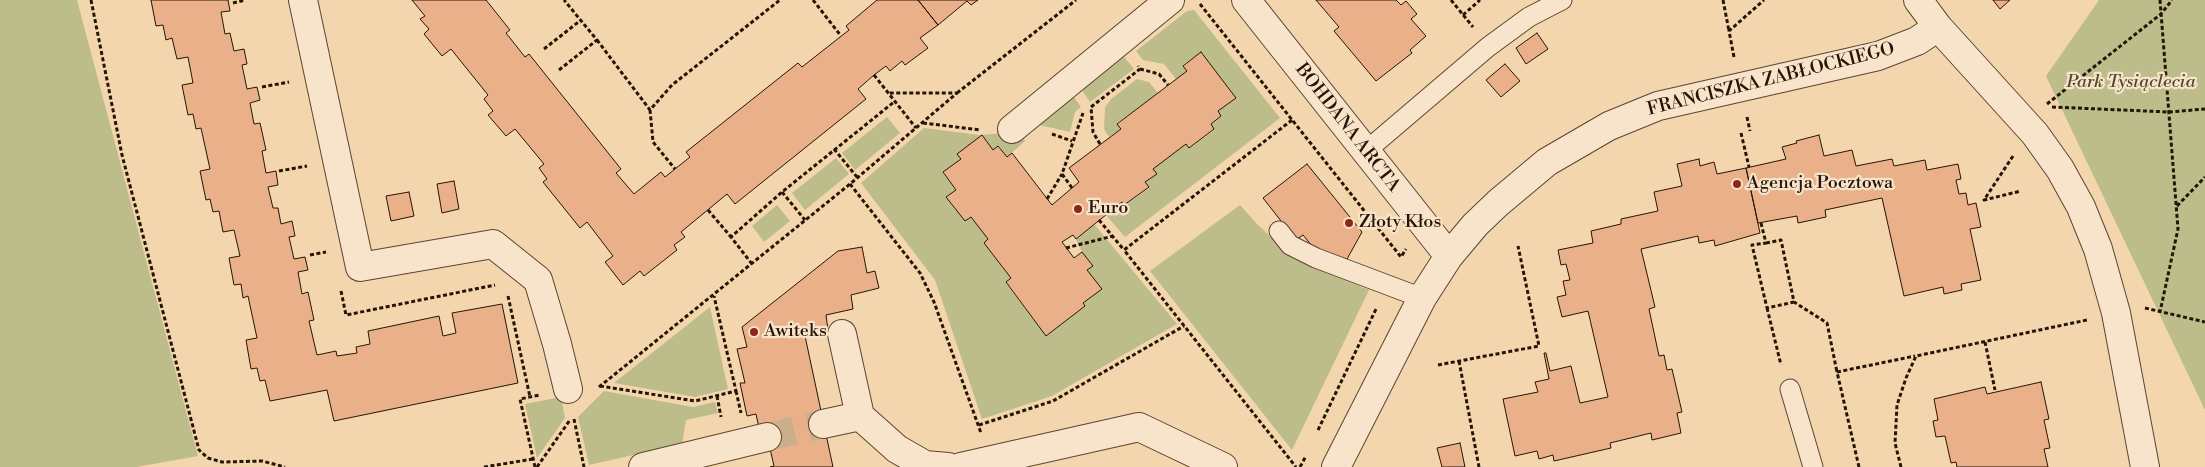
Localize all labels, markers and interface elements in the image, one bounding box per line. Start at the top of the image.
street label: FRANCISZKA ZABŁOCKIEGO [1645,39,1897,121]
street label: BOHDANA ARCTA [1290,59,1404,197]
park label: Park Tysiąclecia [2067,72,2195,94]
place label: Agencja Pocztowa [1747,173,1893,195]
marker: Agencja Pocztowa [1731,178,1743,190]
place label: Euro [1088,198,1128,220]
marker: Euro [1072,203,1084,215]
place label: Złoty Kłos [1359,212,1441,234]
marker: Złoty Kłos [1343,217,1355,229]
place label: Awiteks [764,321,827,343]
marker: Awiteks [748,326,760,338]

